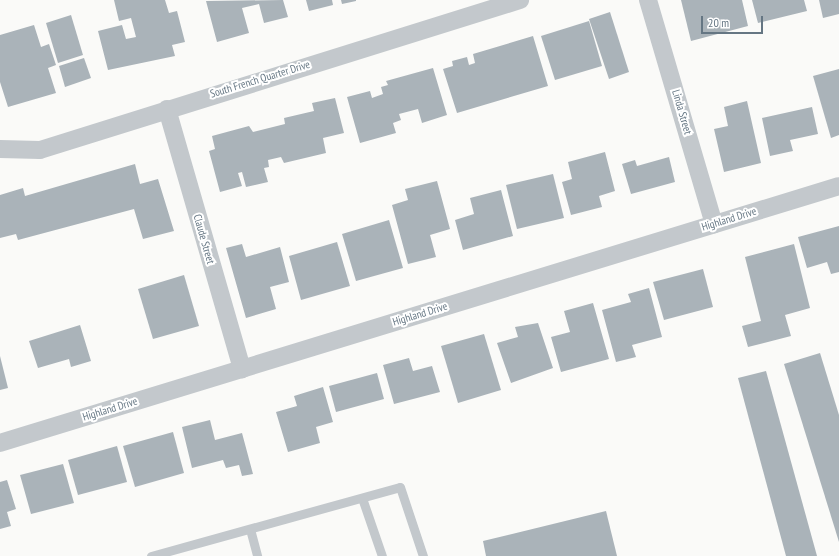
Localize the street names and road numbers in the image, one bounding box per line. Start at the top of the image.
street label: South French Quarter Drive [208,58,312,100]
street label: Linda Street [669,88,695,136]
street label: Highland Drive [700,204,758,234]
street label: Claude Street [191,213,217,265]
street label: Highland Drive [391,299,449,329]
street label: Highland Drive [81,394,139,424]

